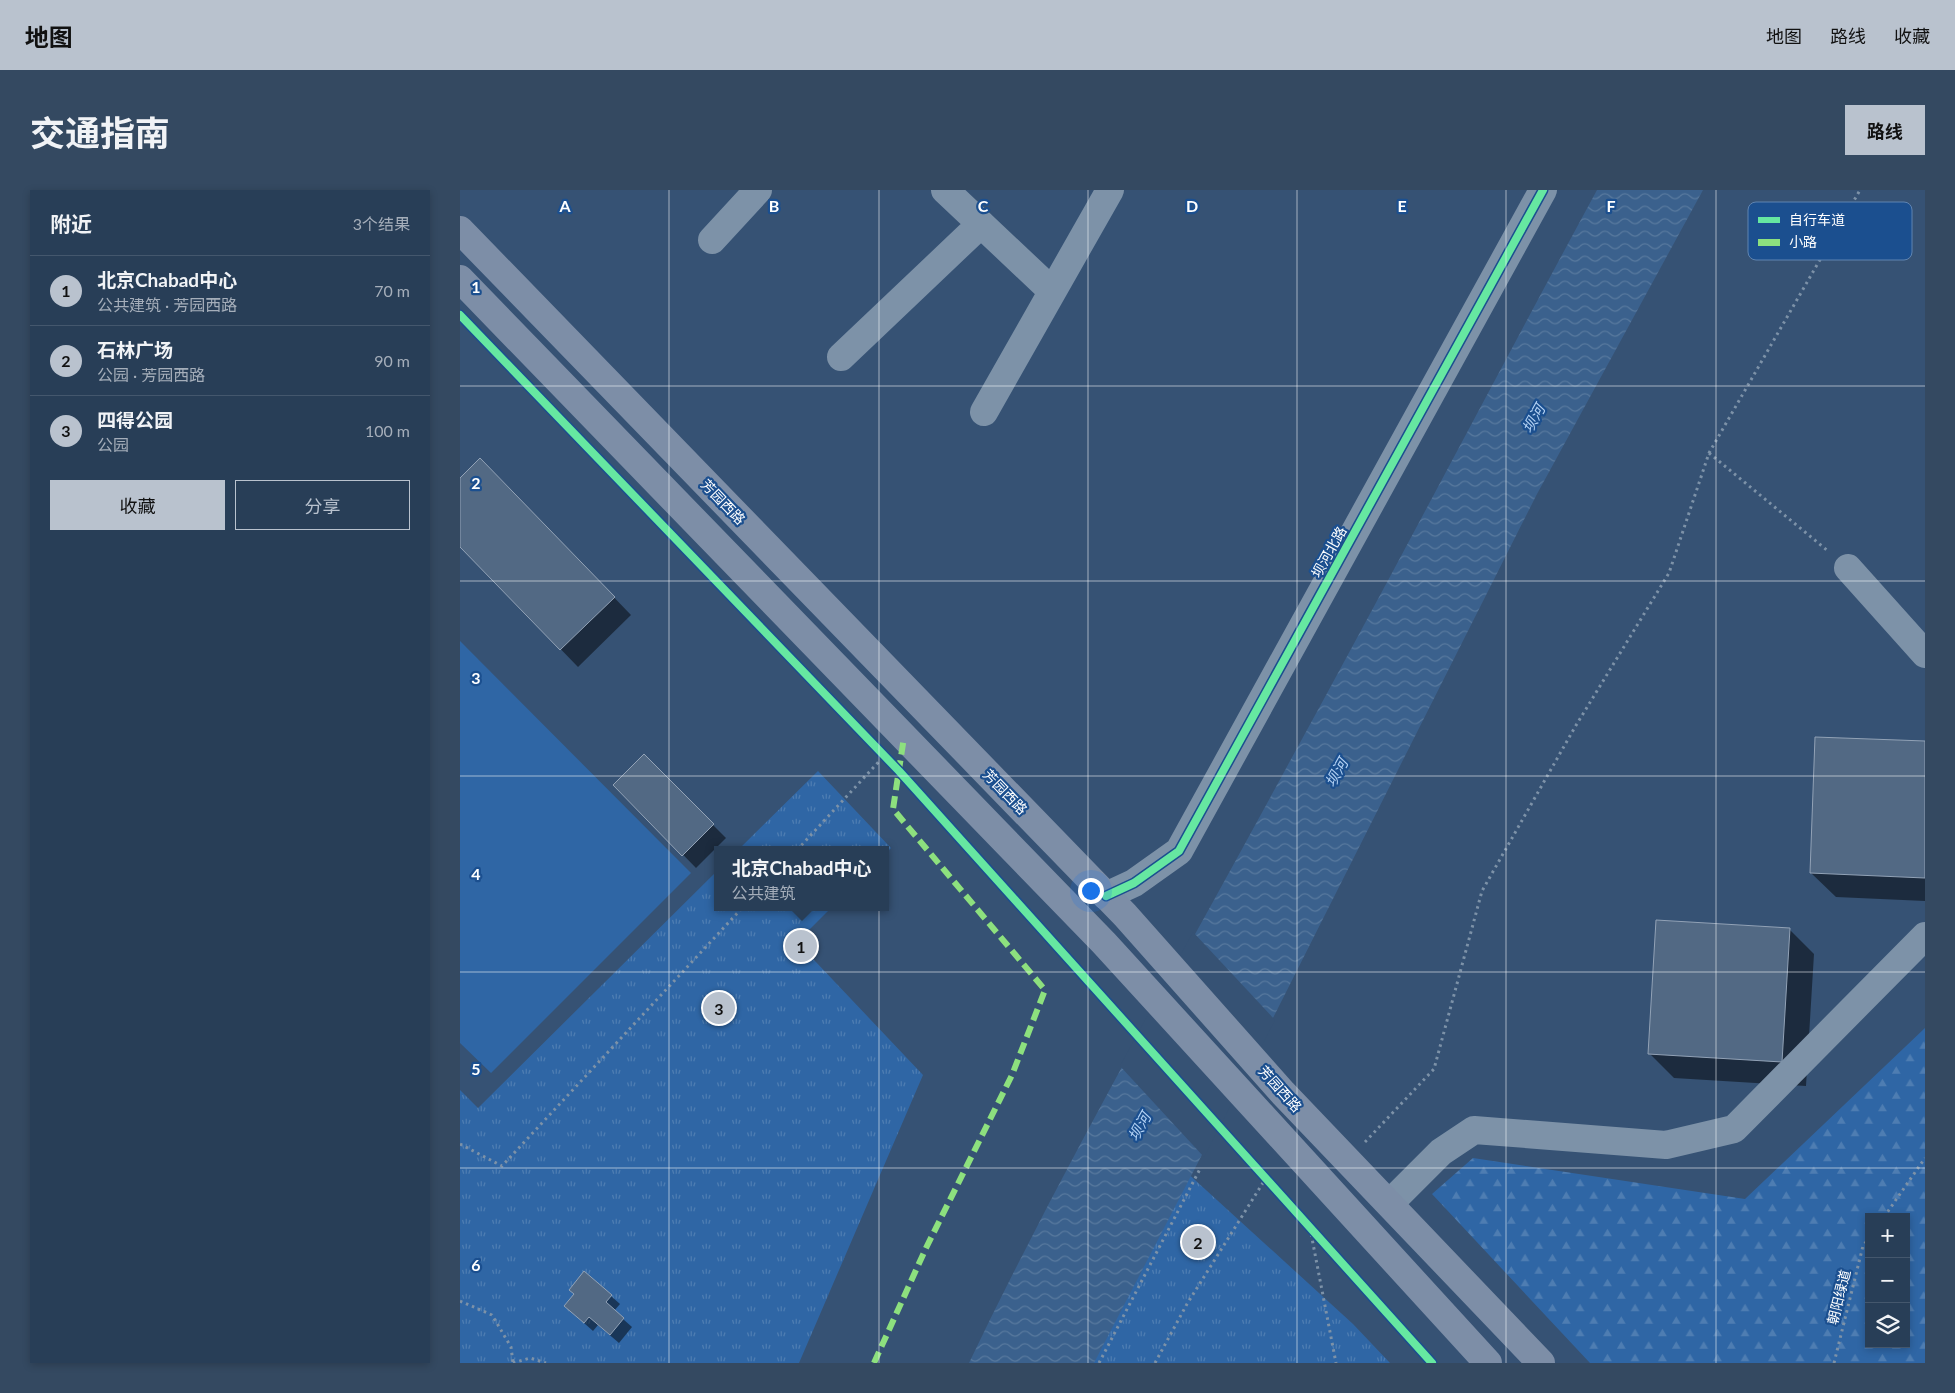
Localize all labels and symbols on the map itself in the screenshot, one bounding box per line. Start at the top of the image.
text: A [558,196,571,215]
text: B [769,196,779,215]
text: C [978,196,989,215]
text: D [1186,196,1198,215]
text: E [1397,196,1407,215]
text: F [1606,196,1616,215]
legend [1748,202,1912,260]
text: 自行车道 [1789,211,1845,228]
text: 小路 [1789,233,1817,250]
text: 1 [471,277,481,296]
water label: 坝河 [1518,398,1550,436]
text: 2 [471,473,481,492]
street label: 芳园西路 [698,476,749,528]
street label: 坝河北路 [1308,523,1350,580]
text: 3 [471,668,481,687]
water label: 坝河 [1321,752,1353,790]
street label: 芳园西路 [980,766,1031,818]
text: 4 [471,864,481,883]
your location [1078,878,1104,904]
pin: 1 [785,927,817,965]
pin: 3 [703,989,735,1027]
text: 5 [471,1059,481,1078]
street label: 芳园西路 [1255,1062,1305,1115]
water label: 坝河 [1124,1106,1156,1144]
pin: 2 [1182,1223,1214,1261]
text: 6 [471,1255,481,1274]
street label: 朝阳绿道 [1823,1268,1854,1326]

